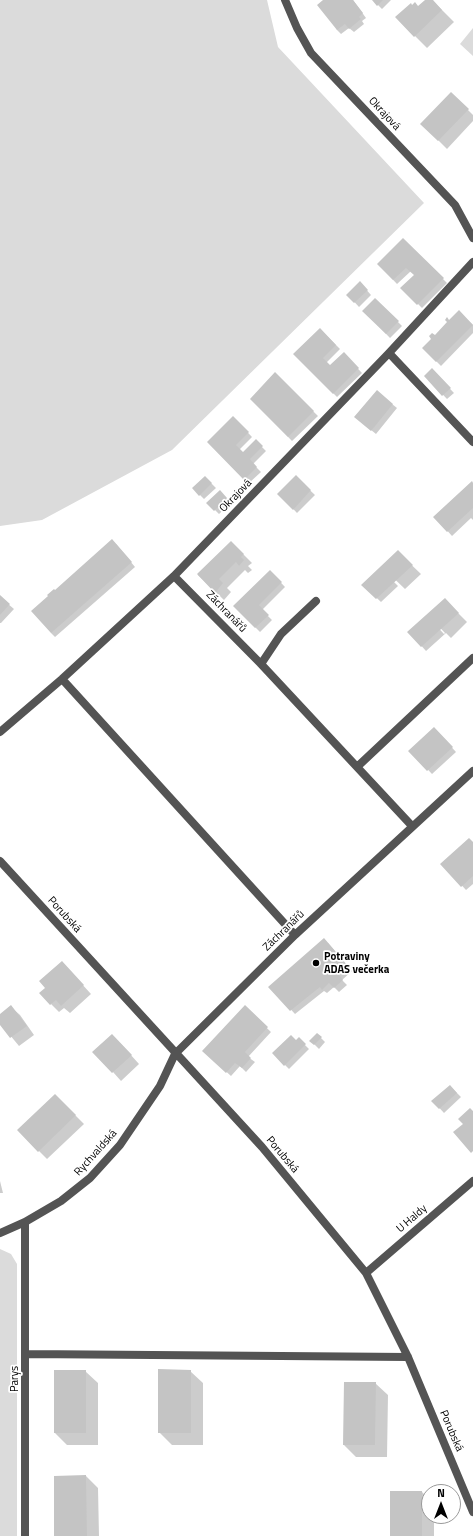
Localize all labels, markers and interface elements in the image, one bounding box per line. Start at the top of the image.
street label: Okrajová [365,95,403,133]
street label: Okrajová [217,477,255,515]
street label: Záchranářů [203,589,249,635]
street label: Porubská [45,894,83,936]
street label: Záchranářů [261,908,307,954]
place label: Potraviny ADAS večerka [324,950,389,976]
marker: Potraviny ADAS večerka [311,958,321,968]
street label: Rychvaldská [72,1127,120,1179]
street label: Porubská [263,1134,301,1176]
street label: U Haldy [394,1202,430,1236]
street label: Parys [8,1366,22,1392]
street label: Porubská [436,1408,466,1454]
north arrow [421,1484,461,1524]
text: N [437,1485,445,1501]

